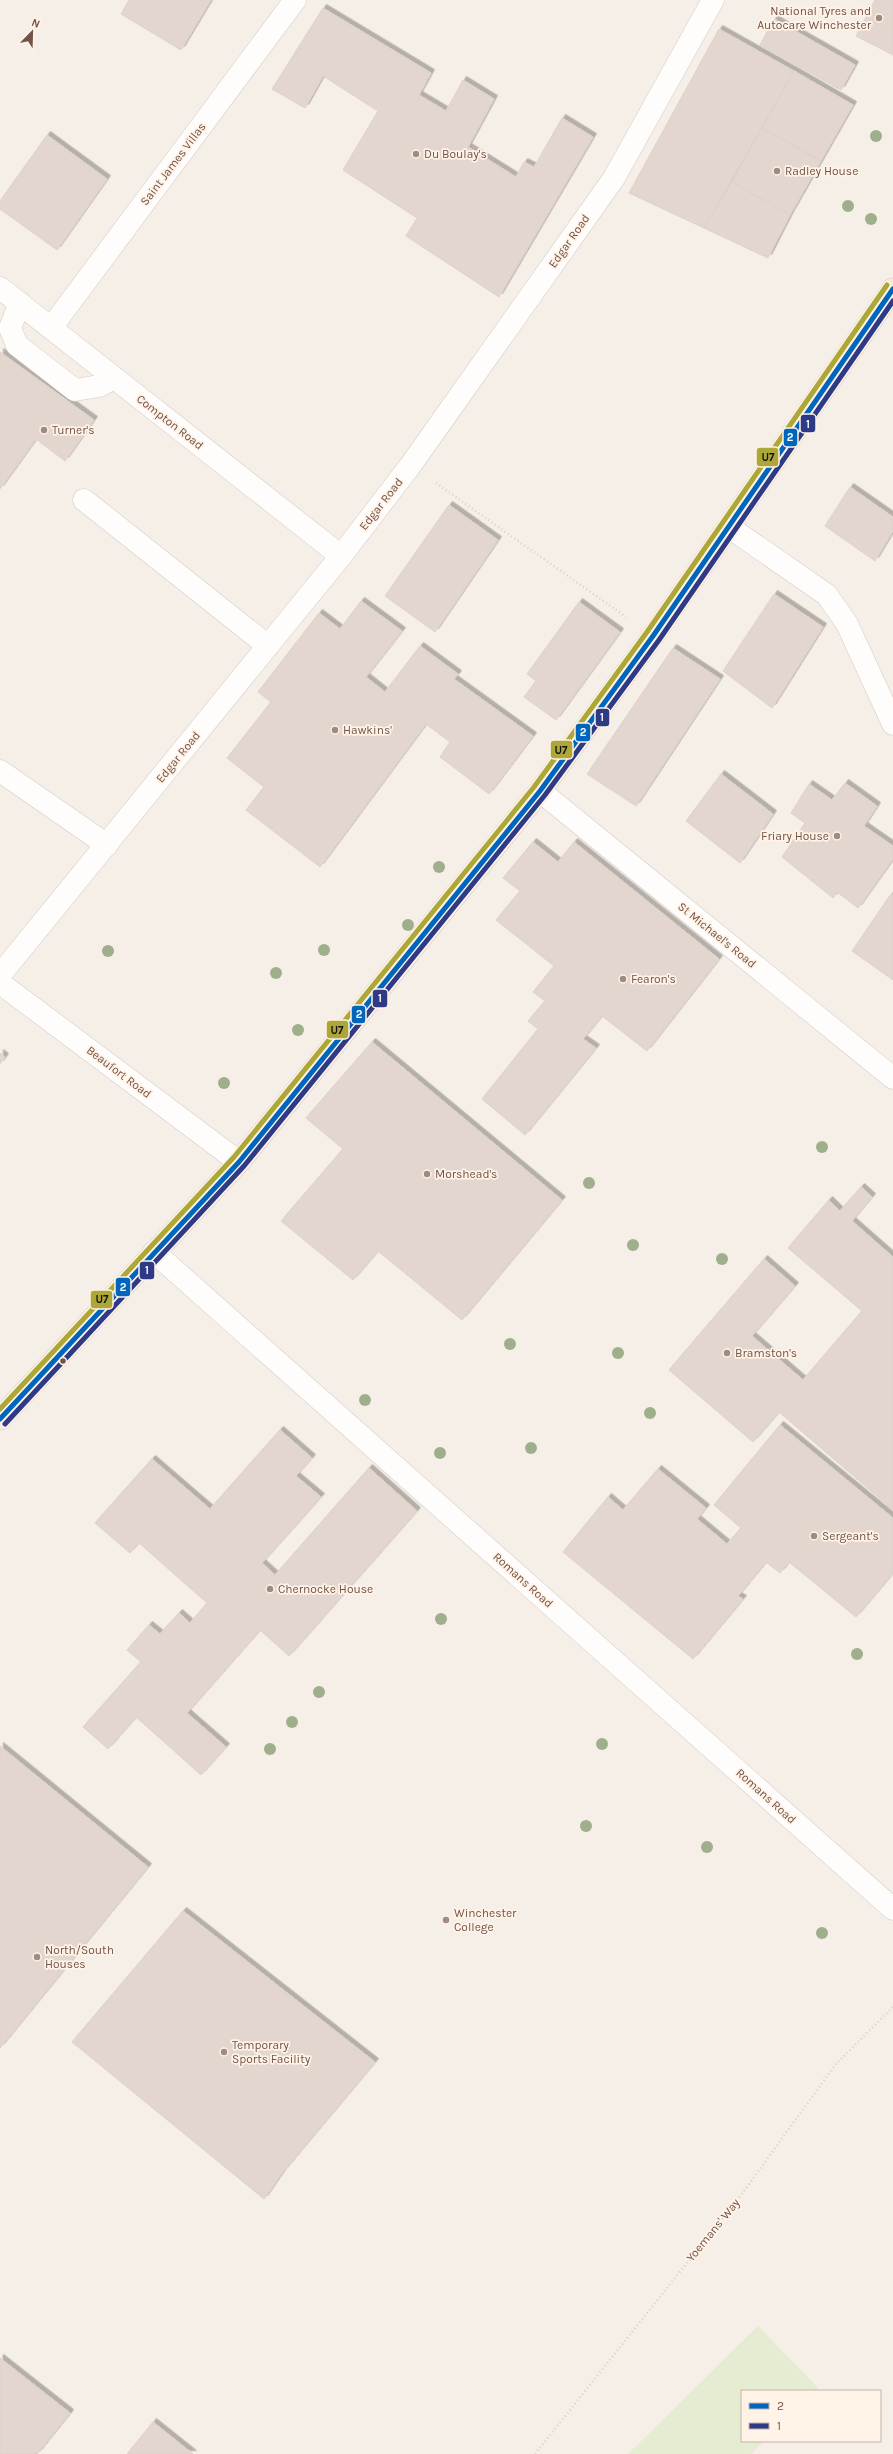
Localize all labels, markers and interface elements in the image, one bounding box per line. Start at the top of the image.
place label: National Tyres and Autocare Winchester [757,4,872,32]
north arrow [12,12,52,52]
marker: National Tyres and Autocare Winchester [874,13,884,23]
text: N [30,16,42,31]
street label: Saint James Villas [137,120,209,208]
place label: Du Boulay's [424,147,487,161]
marker: Du Boulay's [411,149,421,159]
place label: Radley House [785,164,858,178]
marker: Radley House [772,166,782,176]
street label: Edgar Road [545,212,593,270]
street label: Compton Road [134,392,206,452]
line badge: 1 [800,414,816,433]
text: 1 [806,418,810,431]
place label: Turner's [52,423,94,437]
marker: Turner's [39,425,49,435]
line badge: 2 [783,428,798,447]
text: 2 [787,431,794,444]
line badge: U7 [756,447,779,467]
text: U7 [761,451,775,464]
street label: Edgar Road [356,475,406,533]
line badge: 1 [595,708,610,727]
text: 1 [600,711,604,724]
place label: Hawkins' [343,723,392,737]
line badge: 2 [575,723,591,742]
marker: Hawkins' [330,725,340,735]
text: 2 [580,726,587,739]
street label: Edgar Road [153,728,203,786]
line badge: U7 [550,740,573,759]
text: U7 [554,744,568,757]
place label: Friary House [761,829,829,843]
marker: Friary House [832,831,842,841]
street label: St Michael's Road [675,899,759,971]
place label: Fearon's [631,972,676,986]
marker: Fearon's [618,974,628,984]
line badge: 1 [372,989,388,1008]
text: 1 [378,992,382,1005]
line badge: 2 [351,1005,366,1024]
text: 2 [356,1008,363,1021]
line badge: U7 [326,1020,349,1039]
text: U7 [330,1024,344,1037]
street label: Beaufort Road [84,1043,154,1101]
place label: Morshead's [435,1167,497,1181]
marker: Morshead's [422,1169,432,1179]
line badge: 1 [139,1261,155,1280]
text: 1 [145,1264,149,1277]
line badge: 2 [115,1277,131,1297]
text: 2 [120,1281,127,1294]
line badge: U7 [90,1290,113,1309]
text: U7 [95,1293,109,1306]
place label: Bramston's [735,1346,797,1360]
marker: Bramston's [722,1348,732,1358]
unlabelled marker [58,1356,68,1366]
place label: Sergeant's [822,1529,879,1543]
marker: Sergeant's [809,1531,819,1541]
street label: Romans Road [490,1549,556,1611]
place label: Chernocke House [278,1582,373,1596]
marker: Chernocke House [265,1584,275,1594]
street label: Romans Road [733,1765,799,1827]
place label: Winchester College [454,1906,517,1934]
marker: Winchester College [441,1915,451,1925]
place label: North/South Houses [45,1943,114,1971]
marker: North/South Houses [32,1952,42,1962]
place label: Temporary Sports Facility [232,2038,311,2066]
marker: Temporary Sports Facility [219,2047,229,2057]
street label: Yoemans' Way [683,2195,743,2264]
legend [741,2390,881,2442]
text: 2 [777,2399,784,2413]
text: 1 [777,2419,781,2433]

